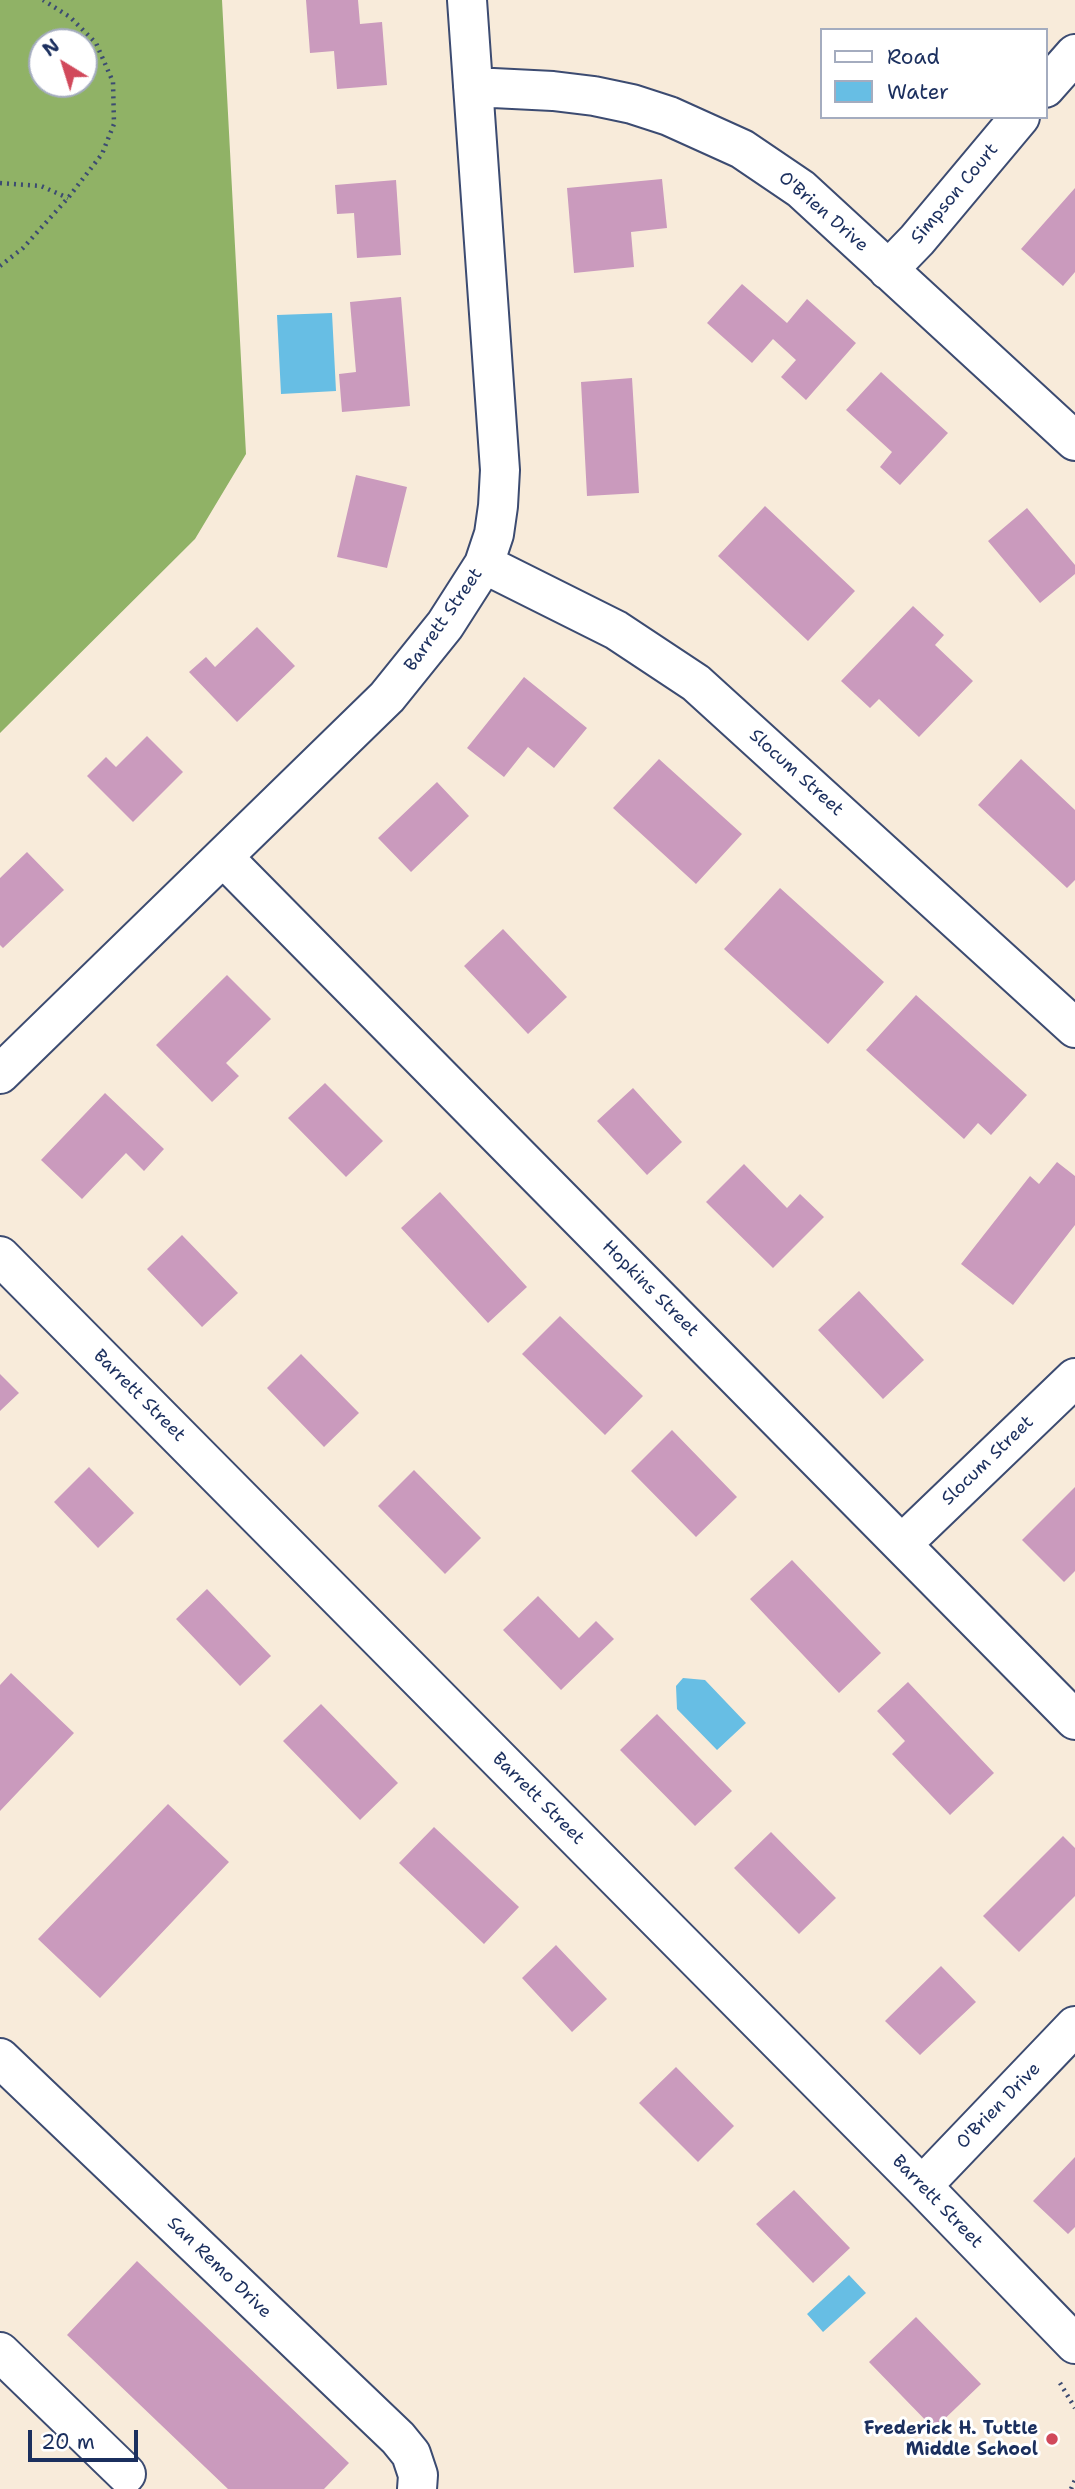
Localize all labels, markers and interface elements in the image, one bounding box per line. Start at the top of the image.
north arrow [28,28,98,98]
legend [820,28,1047,119]
text: N [37,33,65,62]
text: Road [887,43,940,71]
text: Water [887,78,949,106]
street label: Simpson Court [907,139,1003,249]
street label: O'Brien Drive [774,167,872,257]
street label: Barrett Street [400,564,488,676]
street label: Slocum Street [744,725,848,821]
street label: Hopkins Street [597,1236,703,1342]
street label: Barrett Street [88,1345,190,1447]
street label: Slocum Street [938,1412,1038,1510]
street label: Barrett Street [487,1748,589,1850]
street label: O'Brien Drive [952,2058,1046,2154]
street label: Barrett Street [887,2151,987,2253]
street label: San Remo Drive [162,2213,276,2323]
scale bar [32,2416,142,2460]
place label: Frederick H. Tuttle Middle School [864,2418,1038,2460]
text: 20 m [41,2428,95,2456]
marker: Frederick H. Tuttle Middle School [1044,2431,1060,2447]

